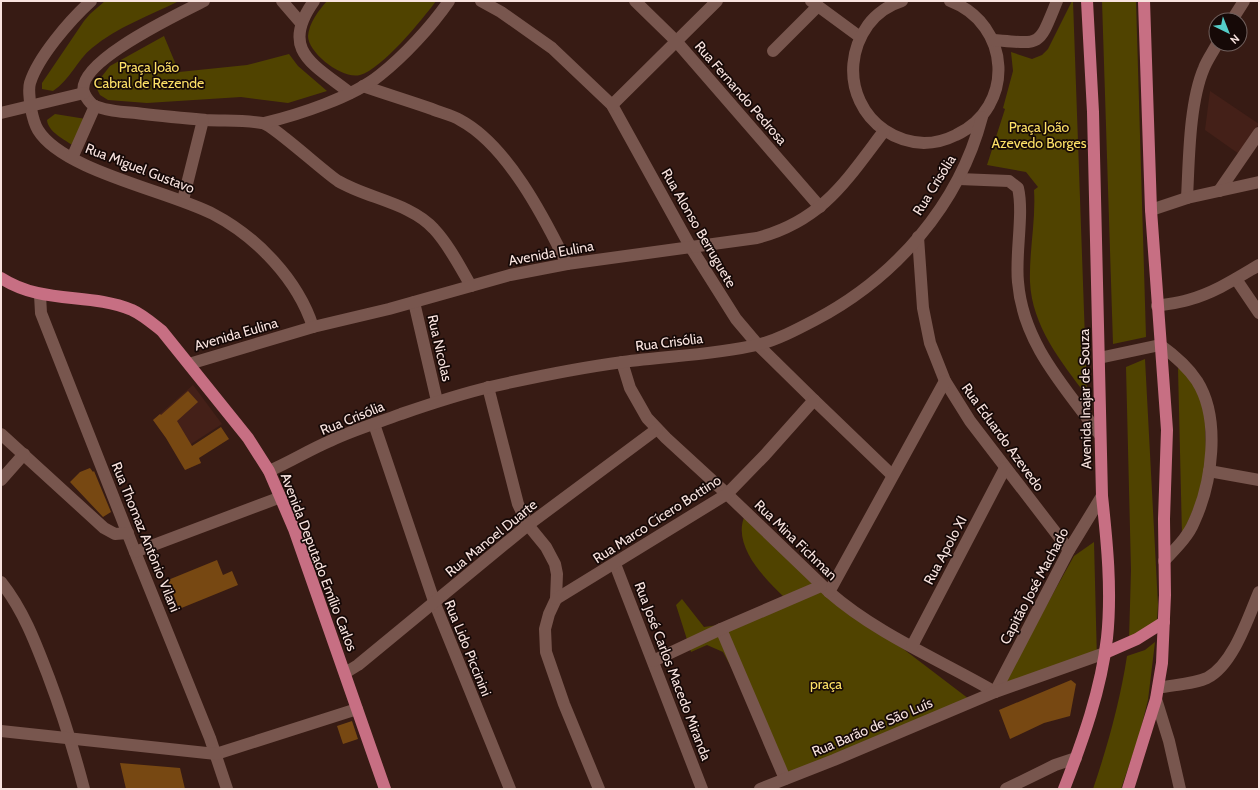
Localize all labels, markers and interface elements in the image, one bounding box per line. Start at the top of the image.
north arrow [1208,12,1248,52]
text: N [1227,32,1242,47]
street label: Rua Fernando Pedrosa [691,37,791,149]
park label: Praça João Cabral de Rezende [94,58,204,92]
park label: Praça João Azevedo Borges [991,118,1087,152]
street label: Rua Miguel Gustavo [83,139,198,197]
street label: Rua Crisólia [908,151,960,219]
street label: Rua Alonso Berruguete [658,165,740,291]
street label: Avenida Eulina [507,237,595,269]
street label: Avenida Eulina [192,313,280,355]
street label: Rua Nicolas [424,313,456,383]
street label: Avenida Inajar de Souza [1075,328,1095,469]
street label: Rua Crisólia [634,329,704,355]
street label: Rua Eduardo Azevedo [958,379,1048,495]
street label: Rua Crisólia [317,397,387,439]
street label: Rua Thomaz Antônio Vilani [108,459,184,615]
street label: Avenida Deputado Emílio Carlos [277,470,361,654]
street label: Rua Marco Cícero Bottino [589,471,725,567]
street label: Rua Manoel Duarte [441,495,541,581]
street label: Rua Mina Fichman [751,496,841,584]
street label: Rua Apolo XI [919,512,971,588]
street label: Capitão José Machado [996,524,1073,647]
street label: Rua José Carlos Macedo Miranda [631,579,716,763]
street label: Rua Lido Piccinini [441,597,495,699]
park label: praça [810,675,842,693]
street label: Rua Barão de São Luís [809,693,935,761]

